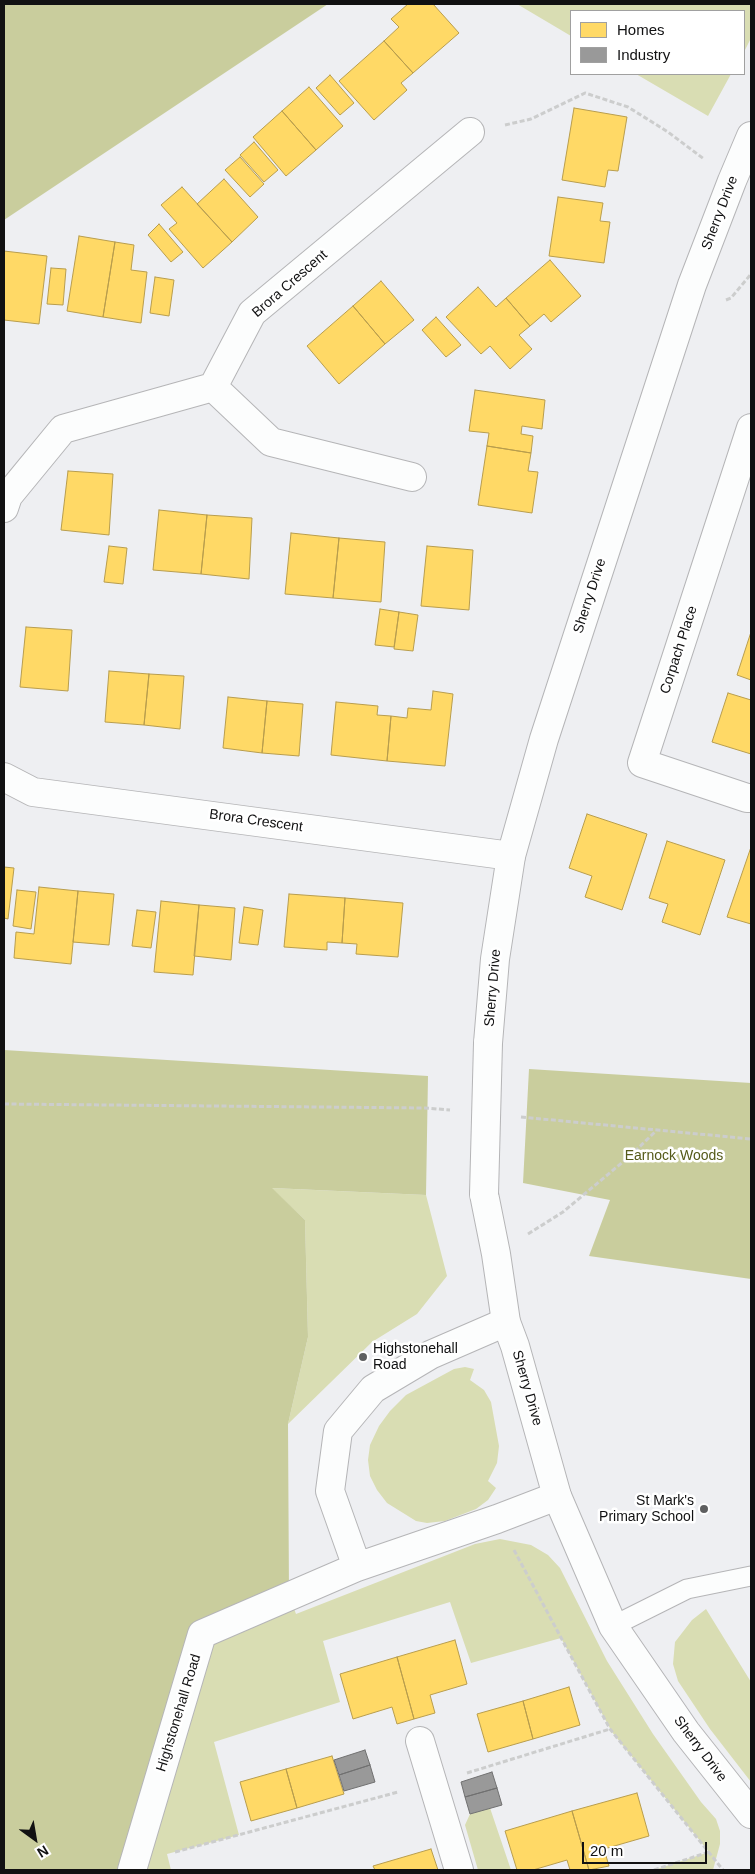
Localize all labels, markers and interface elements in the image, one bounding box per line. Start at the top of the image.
legend [570,10,745,75]
text: Homes [617,21,665,38]
text: Industry [617,46,670,63]
street label: Sherry Drive [698,174,742,252]
street label: Brora Crescent [249,247,331,321]
street label: Sherry Drive [570,556,610,636]
street label: Corpach Place [657,604,701,696]
street label: Brora Crescent [208,806,304,836]
street label: Sherry Drive [481,949,505,1027]
park label: Earnock Woods [625,1148,723,1164]
place label: Highstonehall Road [373,1341,458,1374]
street label: Sherry Drive [508,1348,546,1428]
marker: Highstonehall Road [357,1351,369,1363]
place label: St Mark's Primary School [599,1493,694,1525]
marker: St Mark's Primary School [698,1503,710,1515]
street label: Highstonehall Road [153,1652,205,1774]
street label: Sherry Drive [670,1713,730,1785]
north arrow [10,1814,60,1864]
scale bar [585,1832,710,1864]
text: N [34,1842,51,1861]
text: 20 m [590,1842,623,1859]

